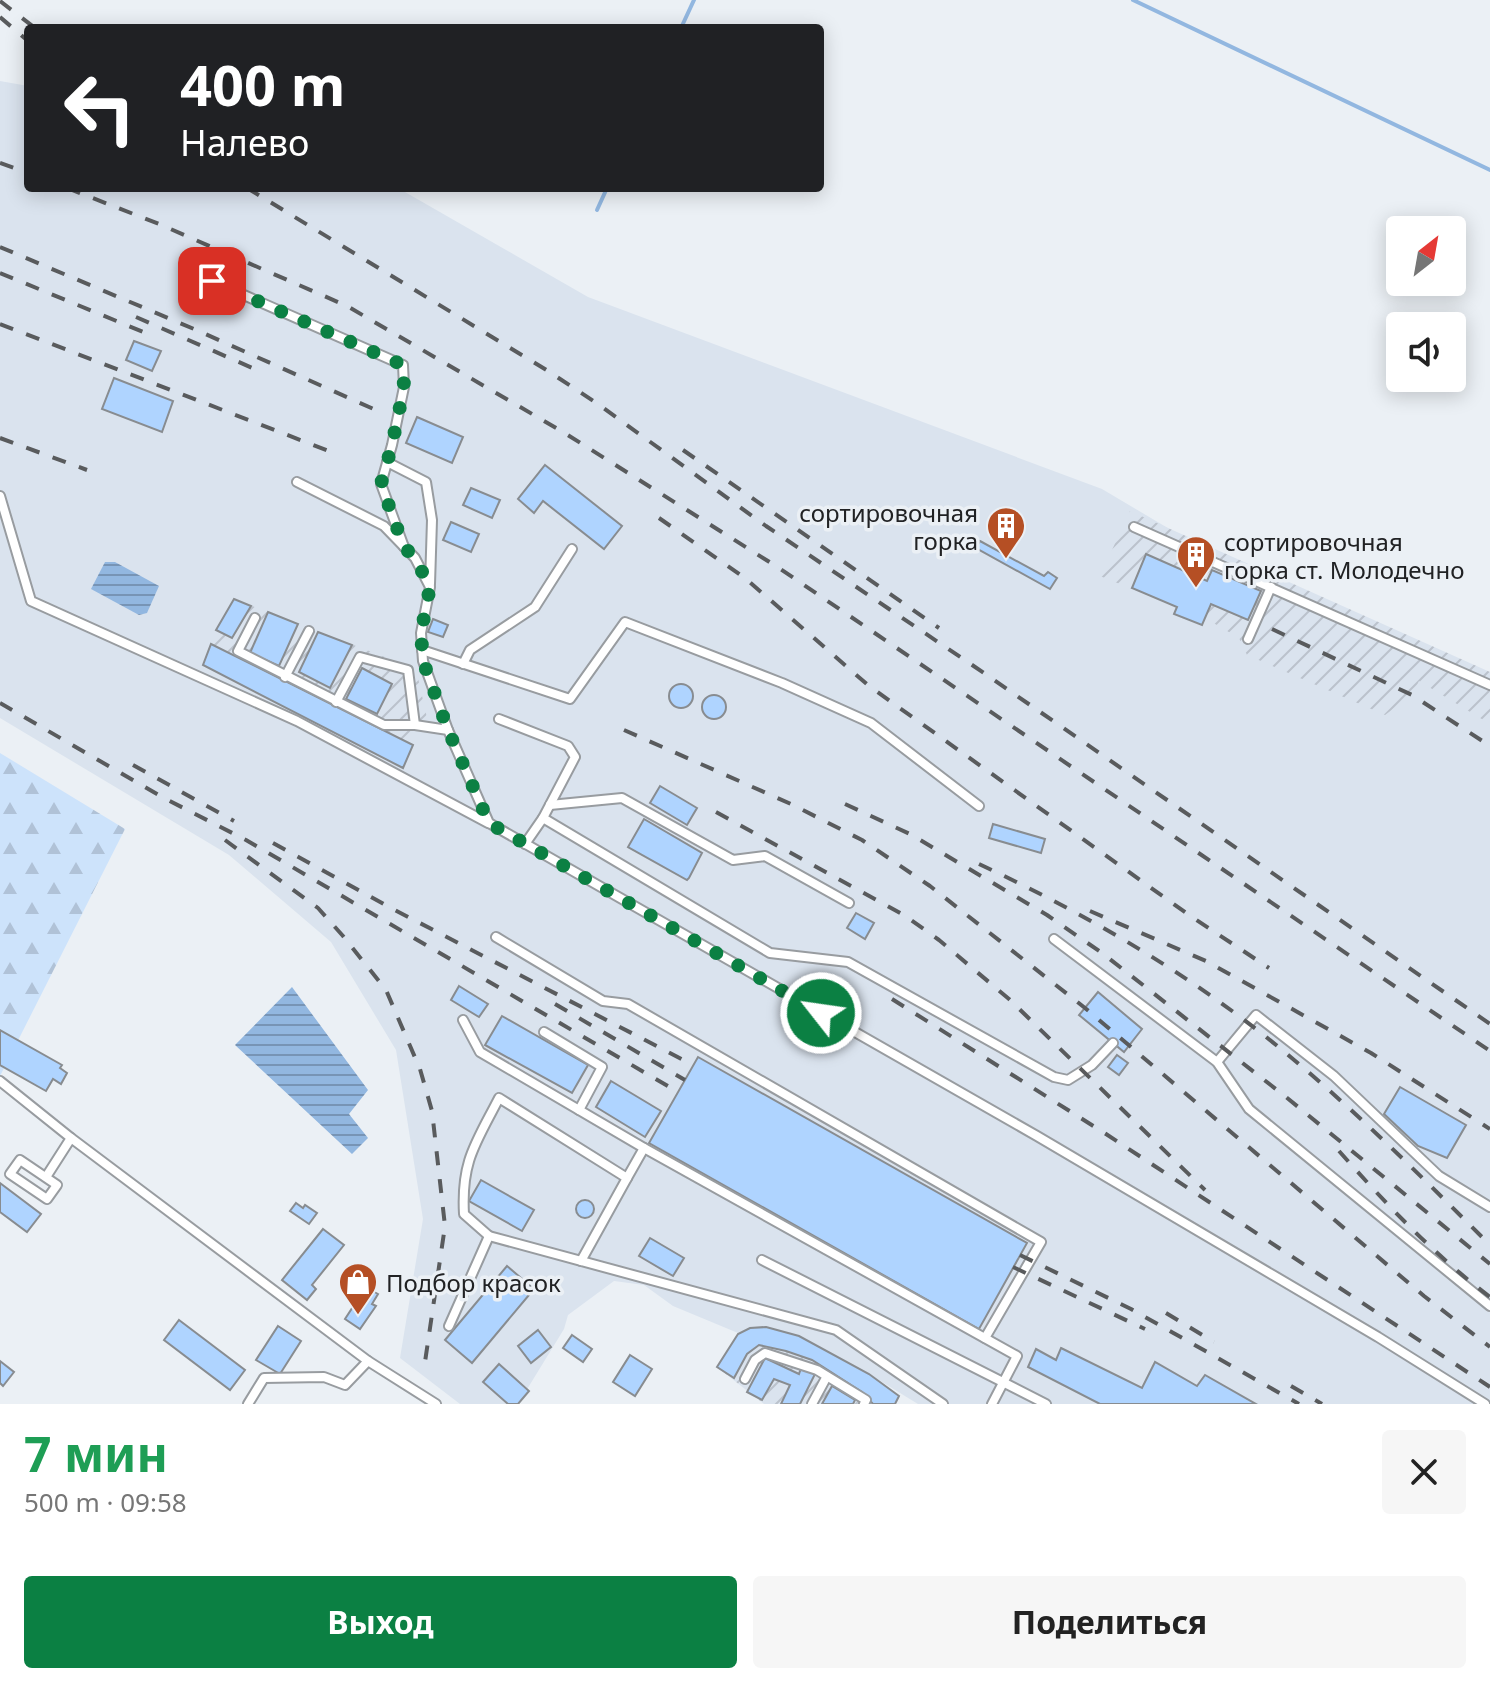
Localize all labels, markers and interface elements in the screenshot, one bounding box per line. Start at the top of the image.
text: 400 m [180,46,345,122]
icon: left [48,56,152,160]
text: Налево [180,118,309,167]
north arrow [1386,216,1466,296]
map controls [1386,216,1466,392]
pin [178,247,246,315]
icon: arrive [190,259,234,303]
button: sound [1386,312,1466,392]
place label: сортировочная горка [799,496,978,557]
building icon: сортировочная горка [985,505,1027,560]
place label: сортировочная горка ст. Молодечно [1224,525,1464,586]
building icon: сортировочная горка ст. Молодечно [1175,534,1217,589]
position arrow [779,971,863,1055]
shop icon: Подбор красок [337,1261,379,1316]
place label: Подбор красок [386,1266,561,1299]
text: 7 мин [24,1421,168,1486]
button: close [1382,1430,1466,1514]
text: 500 m · 09:58 [24,1484,187,1520]
button: Выход [24,1576,737,1668]
button: Поделиться [753,1576,1466,1668]

